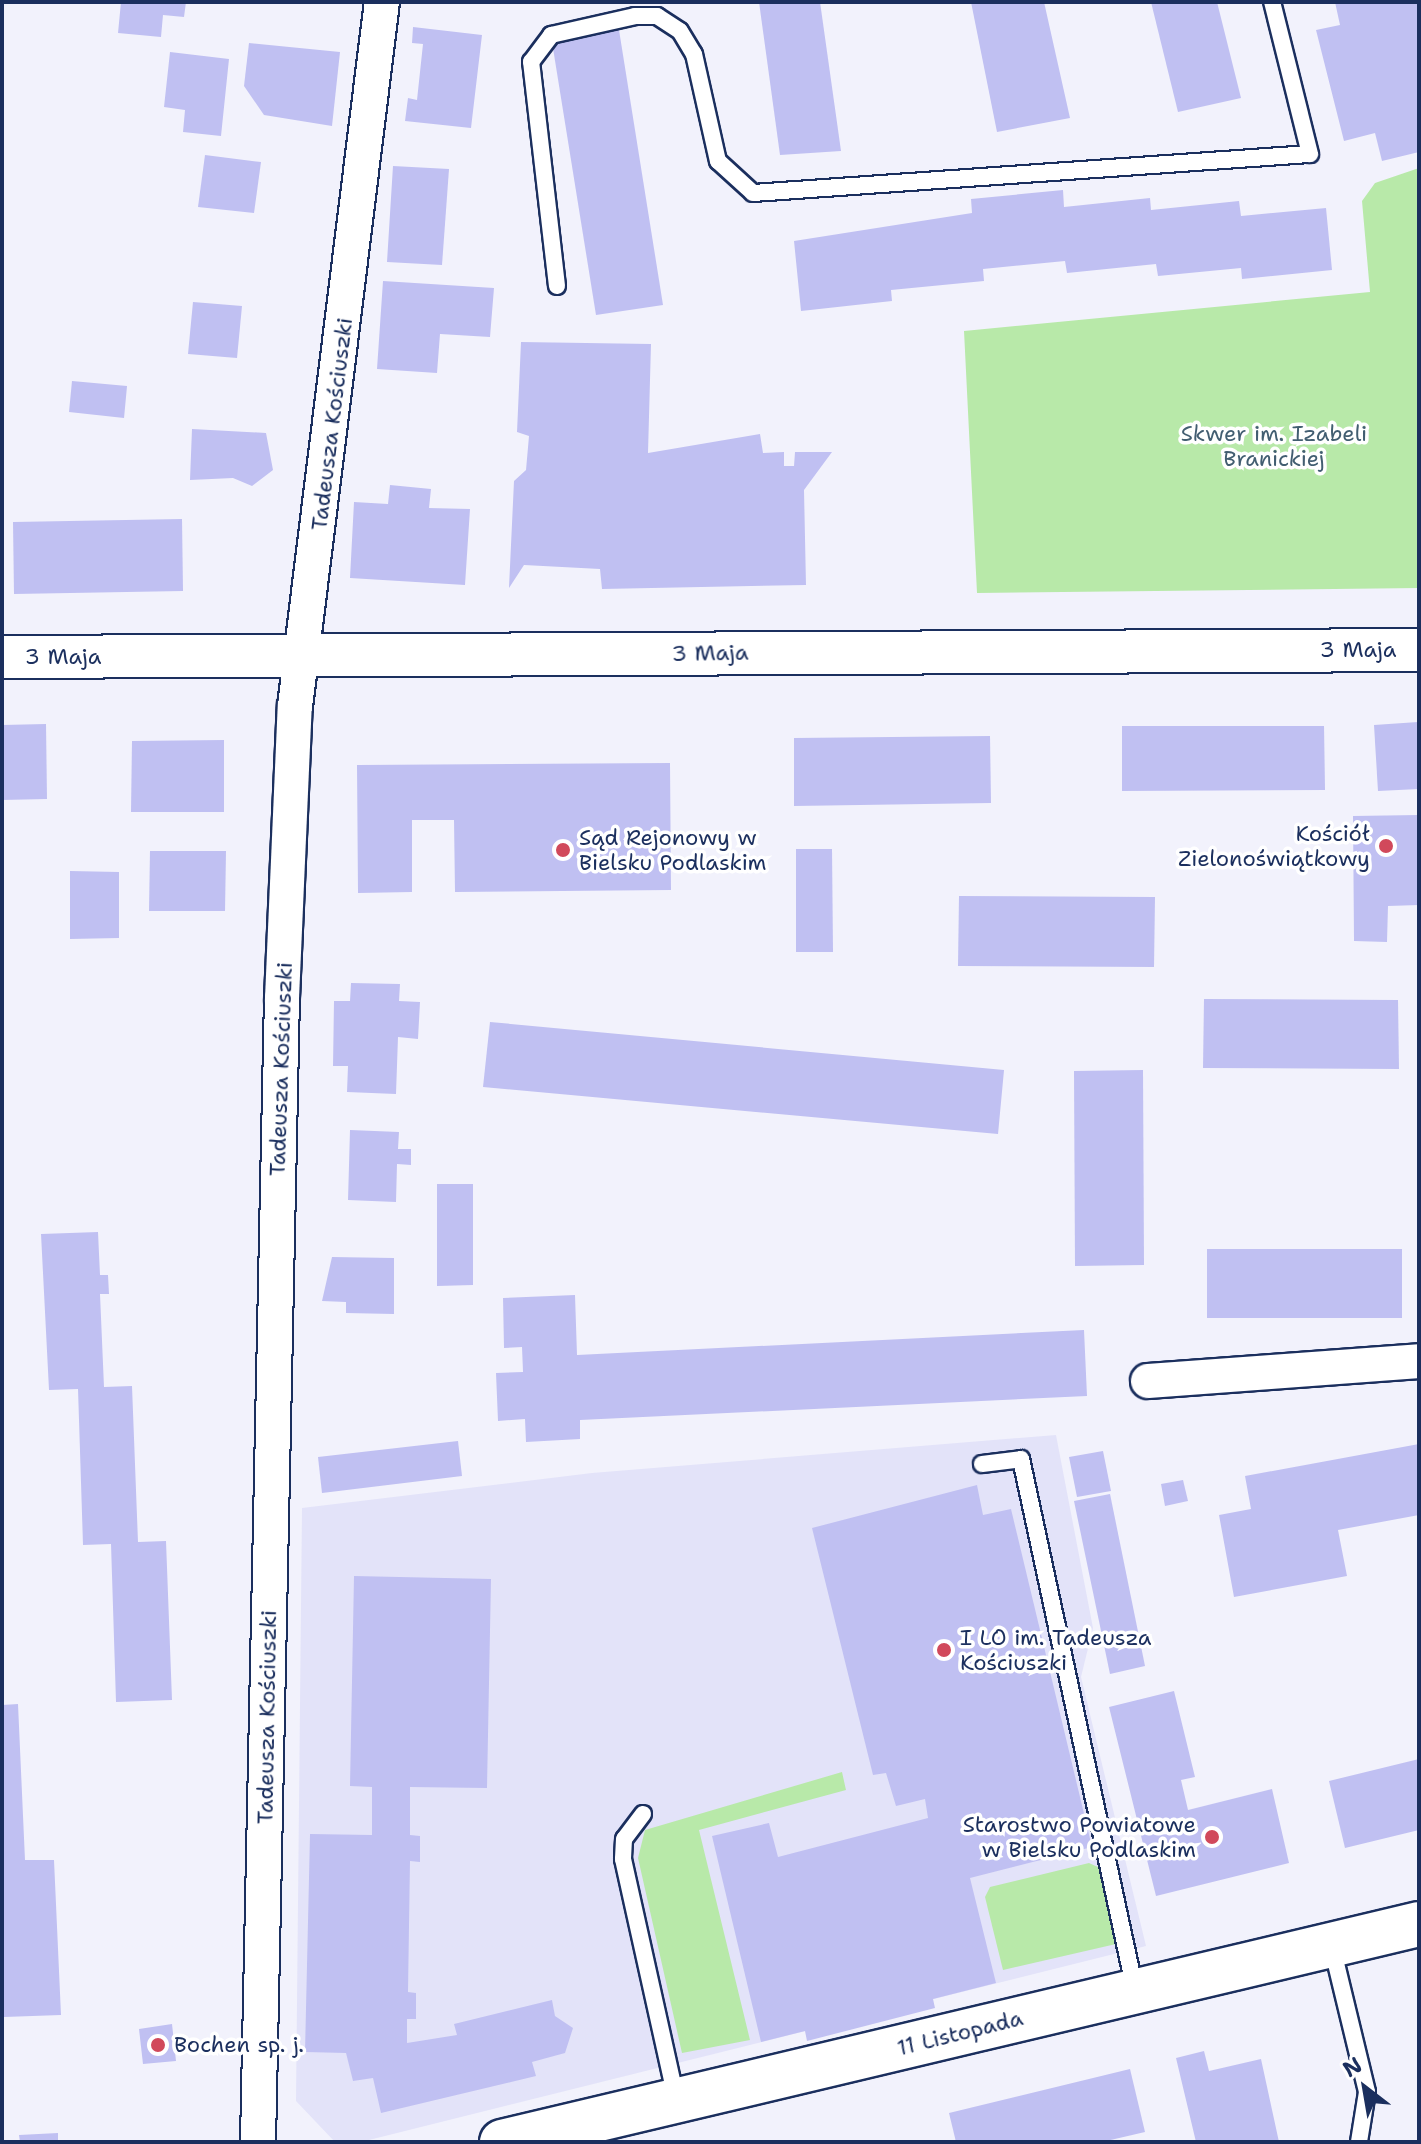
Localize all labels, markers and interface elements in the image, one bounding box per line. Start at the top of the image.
street label: Tadeusza Kościuszki [306,316,358,532]
park label: Skwer im. Izabeli Branickiej [1181,420,1367,472]
street label: 3 Maja [1320,637,1396,663]
street label: 3 Maja [671,639,749,667]
street label: 3 Maja [25,644,101,670]
place label: Kościół Zielonoświątkowy [1178,820,1370,872]
place label: Sąd Rejonowy w Bielsku Podlaskim [579,824,767,876]
marker: Kościół Zielonoświątkowy [1377,837,1395,855]
marker: Sąd Rejonowy w Bielsku Podlaskim [554,841,572,859]
street label: Tadeusza Kościuszki [264,961,298,1177]
street label: Tadeusza Kościuszki [252,1610,282,1824]
place label: I LO im. Tadeusza Kościuszki [960,1624,1152,1676]
marker: I LO im. Tadeusza Kościuszki [935,1641,953,1659]
place label: Starostwo Powiatowe w Bielsku Podlaskim [963,1811,1196,1862]
marker: Starostwo Powiatowe w Bielsku Podlaskim [1203,1828,1221,1846]
street label: 11 Listopada [894,2005,1026,2061]
place label: Bochen sp. j. [174,2032,304,2058]
marker: Bochen sp. j. [149,2036,167,2054]
north arrow [1325,2048,1405,2128]
text: N [1337,2050,1367,2084]

